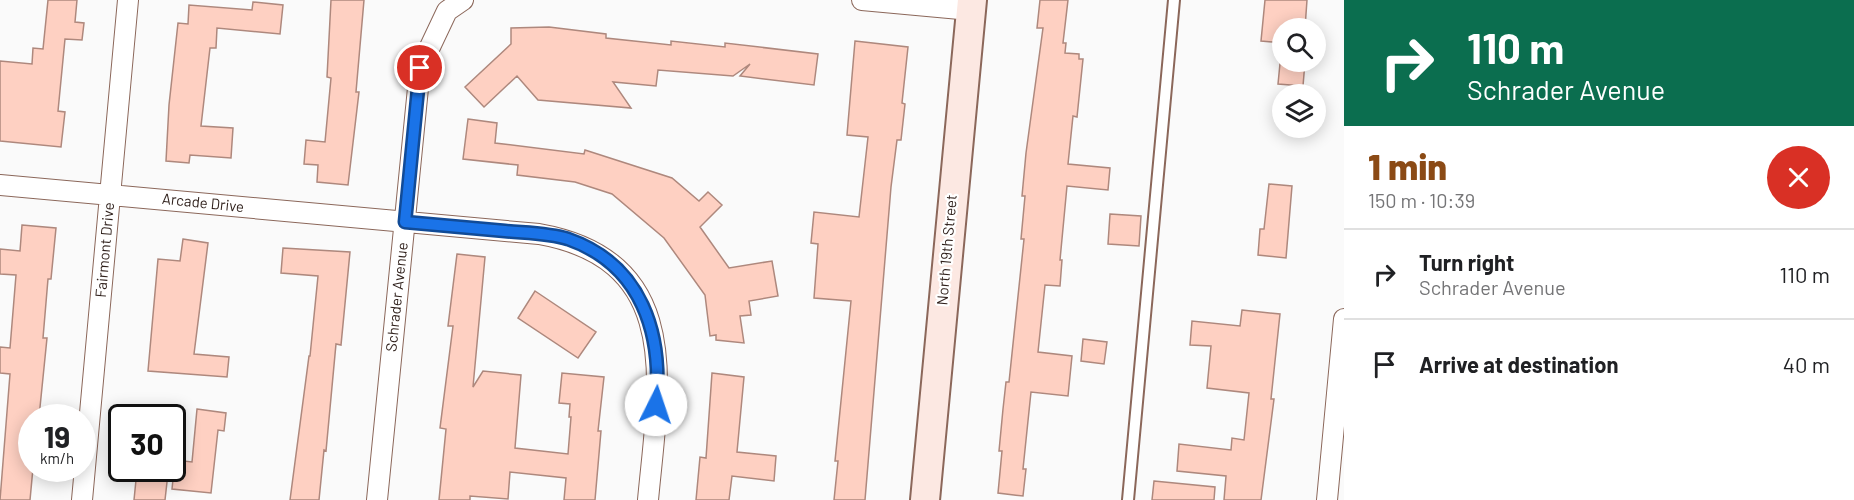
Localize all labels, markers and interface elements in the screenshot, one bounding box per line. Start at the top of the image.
map controls [1272,18,1326,138]
button: search [1272,18,1326,72]
text: 110 m [1467,22,1564,72]
icon: right [1368,24,1446,102]
pin [394,42,445,93]
icon: arrive [403,51,436,84]
text: Schrader Avenue [1467,73,1665,105]
button: layers [1272,84,1326,138]
text: 1 min [1368,144,1447,187]
button: close [1767,146,1830,209]
text: 150 m · 10:39 [1368,188,1475,212]
street label: Arcade Drive [161,189,245,215]
street label: North 19th Street [932,194,960,306]
street label: Fairmont Drive [91,202,117,298]
street label: Schrader Avenue [381,241,411,353]
text: Turn right [1419,249,1514,275]
icon: right [1368,258,1401,291]
text: 110 m [1780,261,1830,287]
text: Schrader Avenue [1419,275,1566,299]
icon: arrive [1368,348,1401,381]
text: Arrive at destination [1419,351,1618,377]
text: 40 m [1783,351,1830,377]
position arrow [624,373,688,437]
speed limit sign: 30 [108,404,186,482]
text: 19 [44,418,70,454]
text: km/h [40,449,74,467]

